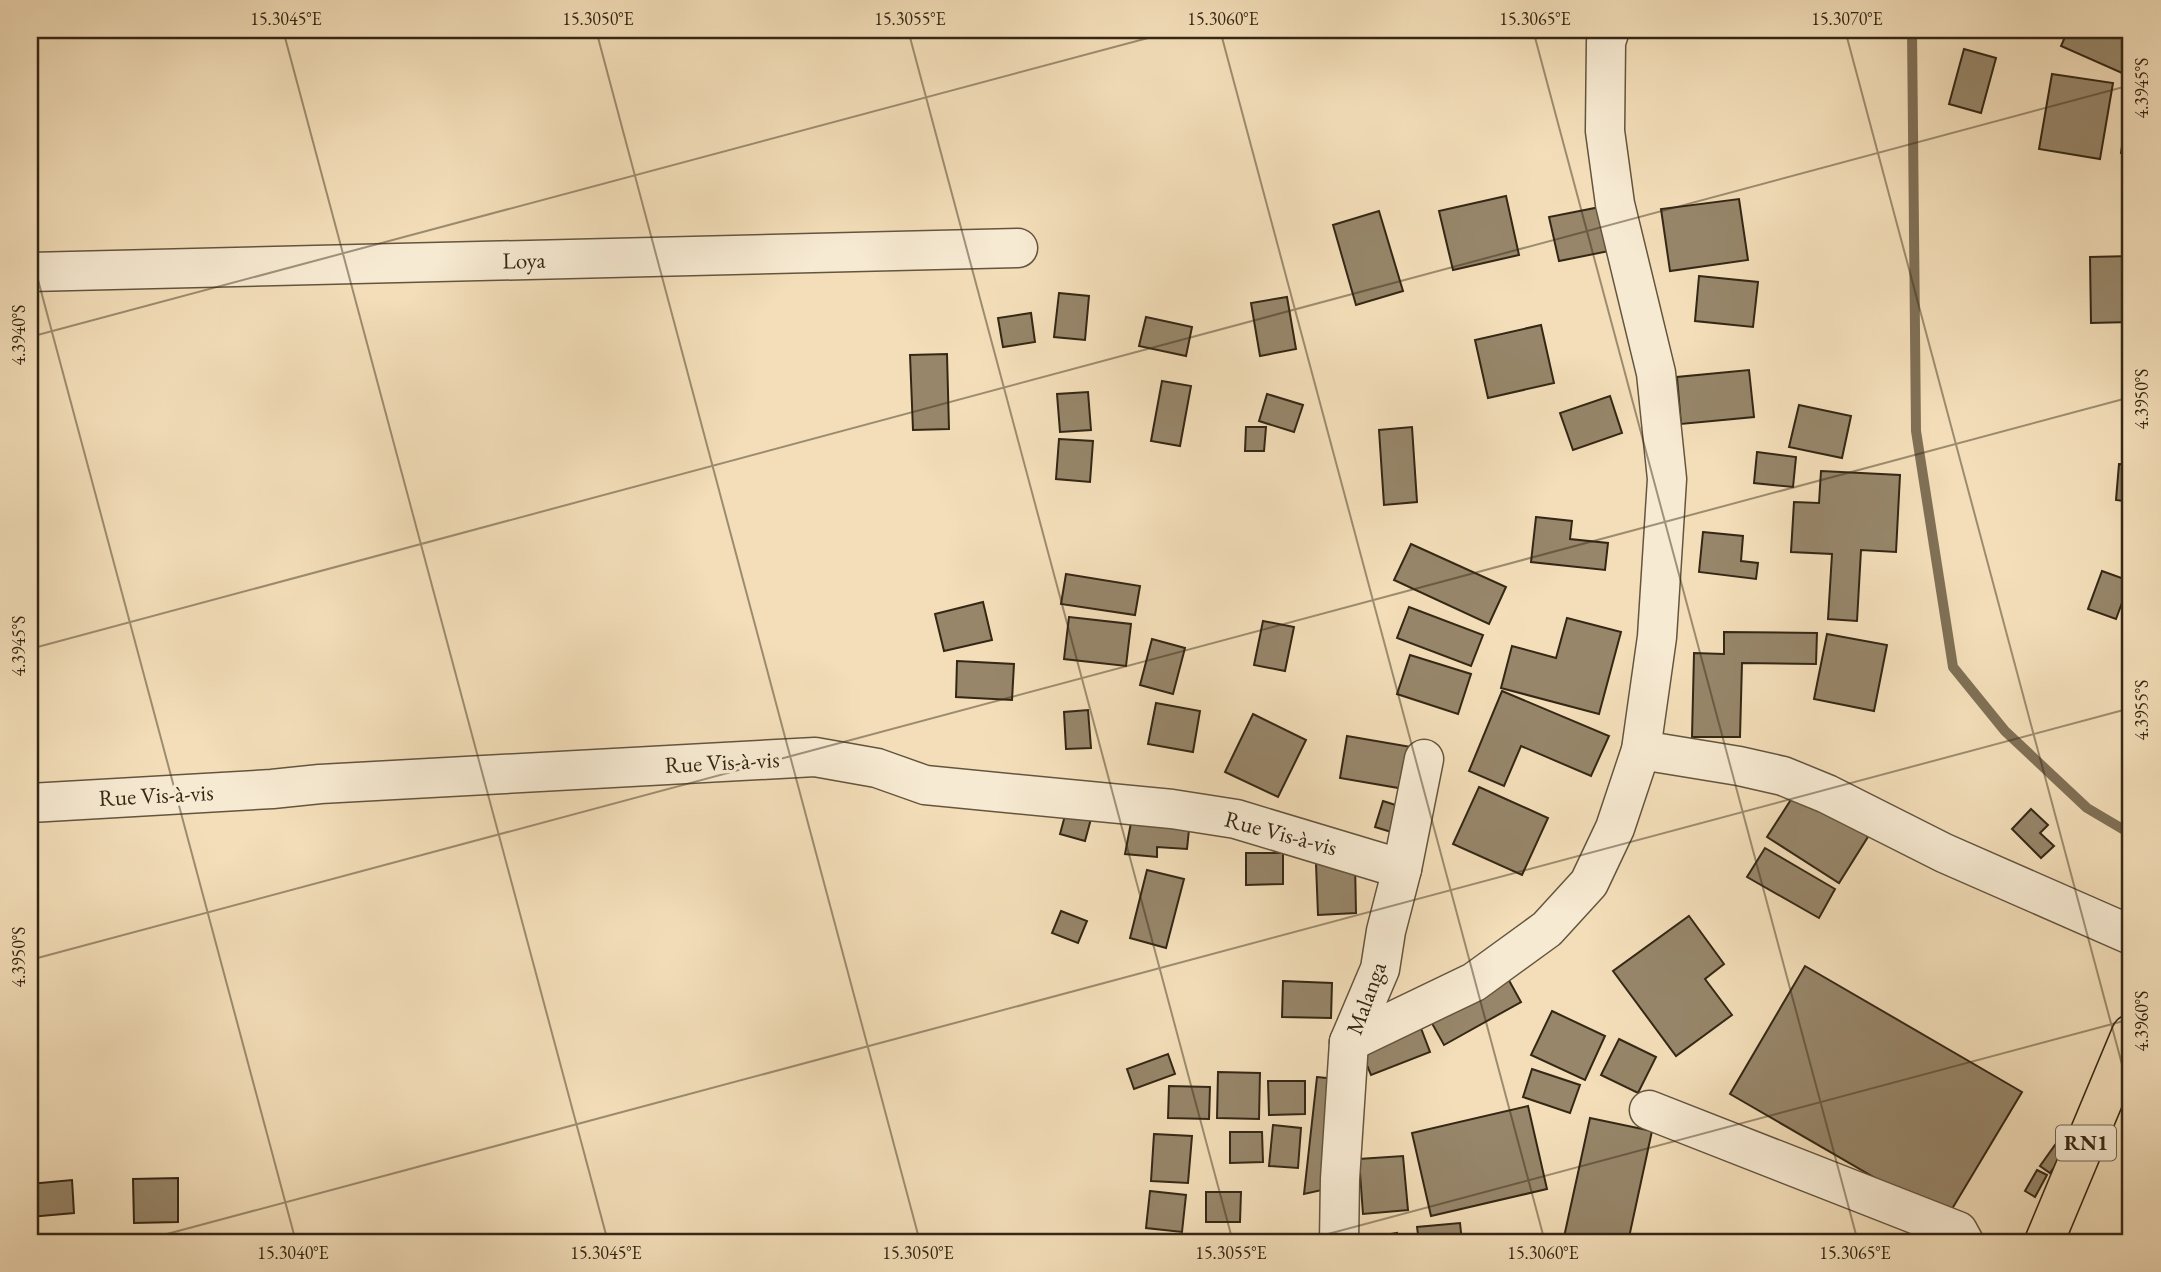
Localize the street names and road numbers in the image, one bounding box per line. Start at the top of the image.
street label: Loya [502,245,547,275]
street label: Rue Vis-à-vis [664,744,780,780]
street label: Rue Vis-à-vis [98,777,214,813]
street label: Rue Vis-à-vis [1222,804,1340,862]
street label: Malanga [1339,957,1393,1039]
road number: RN1 [2056,1126,2116,1160]

